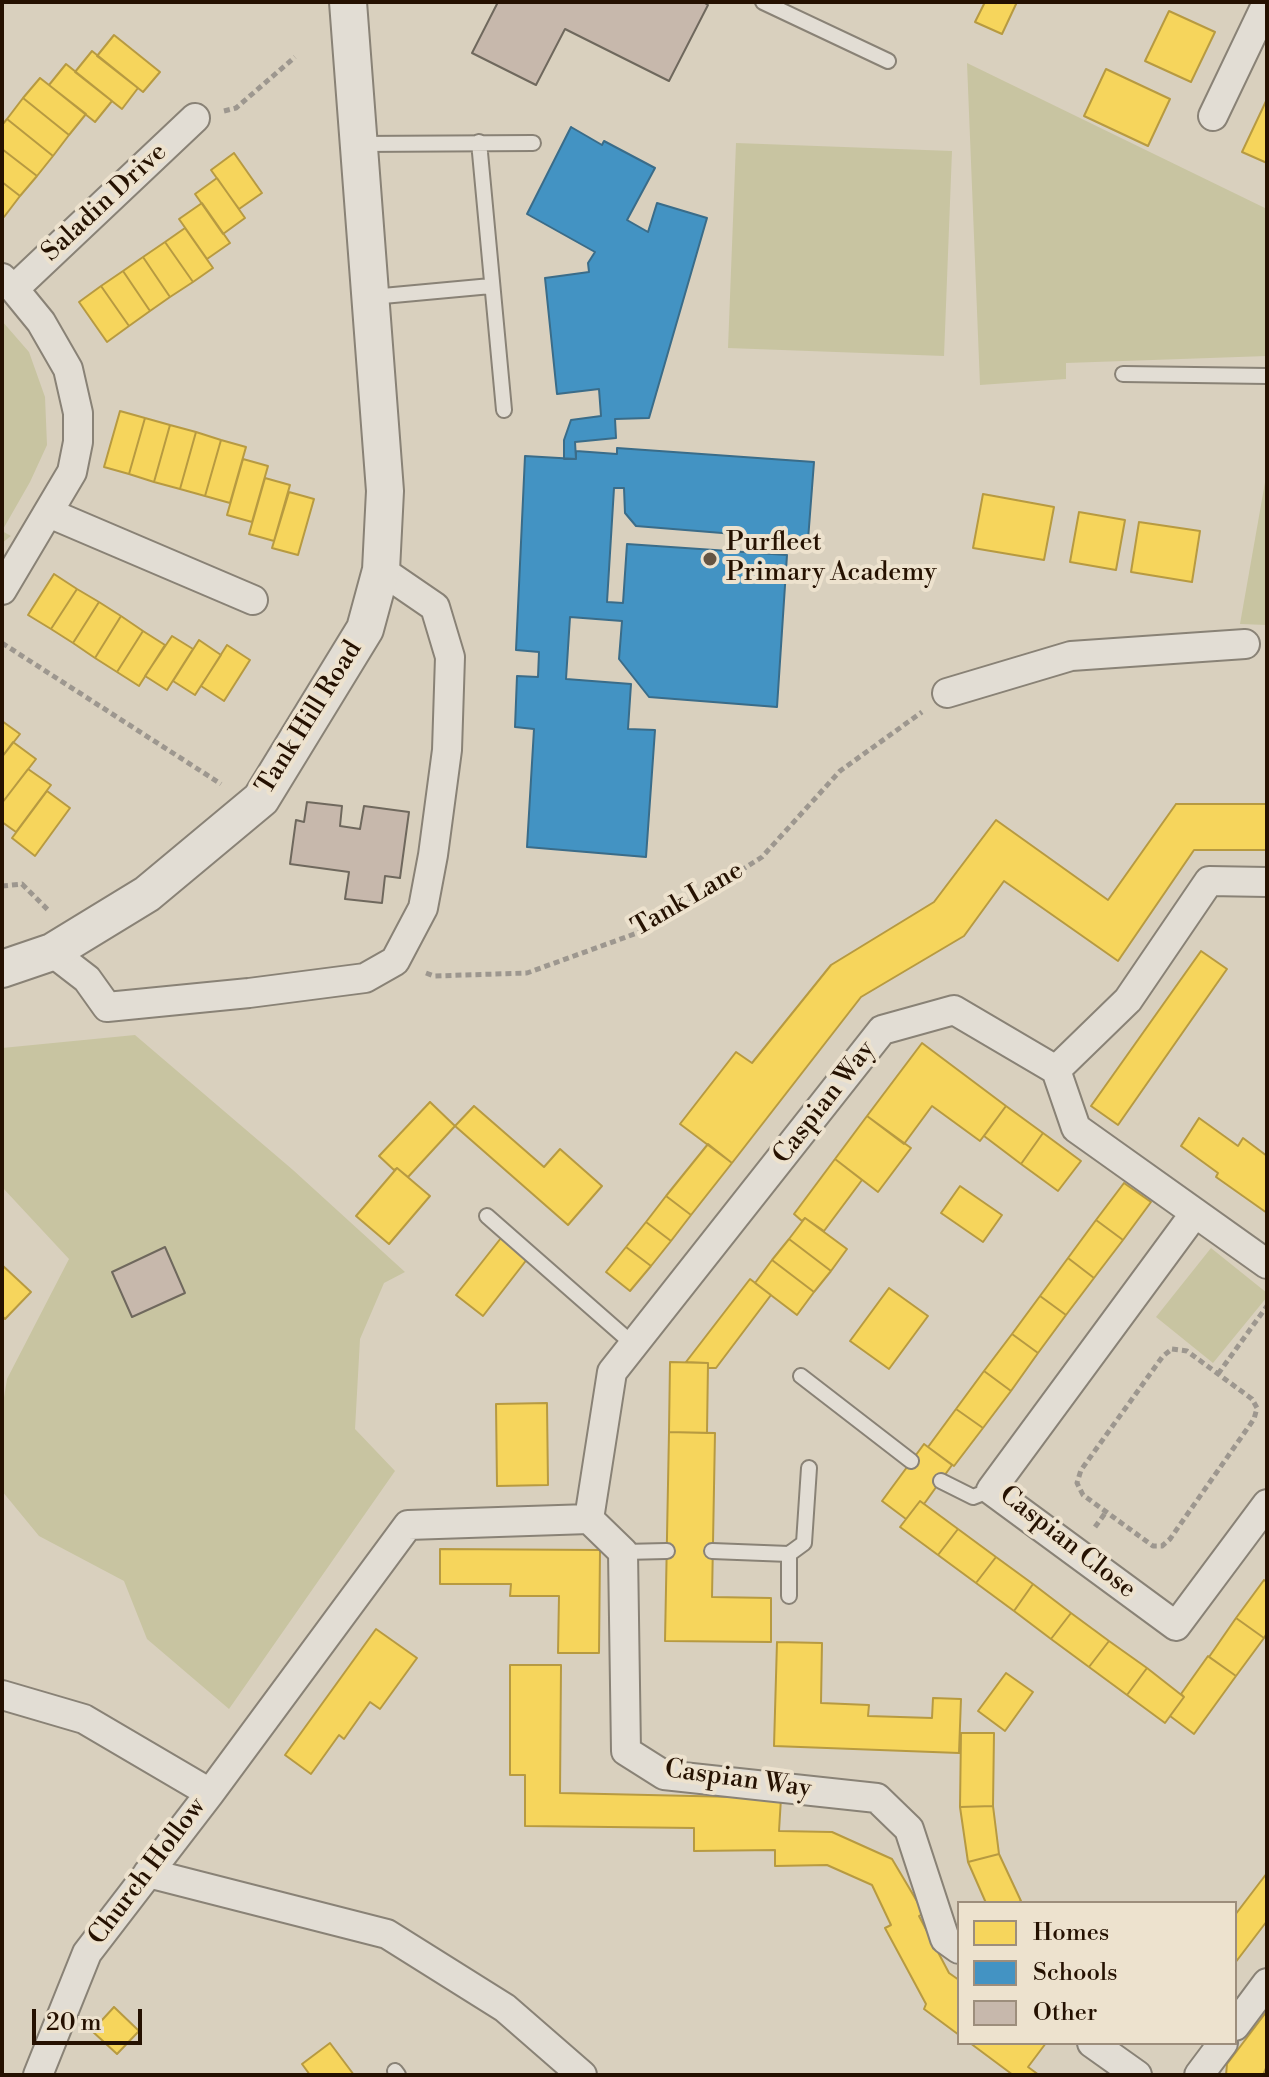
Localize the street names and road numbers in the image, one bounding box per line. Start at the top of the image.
street label: Saladin Drive [36,137,174,269]
street label: Tank Hill Road [250,636,370,800]
street label: Tank Lane [627,856,749,944]
street label: Caspian Way [767,1035,883,1171]
street label: Caspian Close [992,1480,1142,1606]
street label: Caspian Way [663,1754,813,1806]
street label: Church Hollow [83,1792,213,1952]

